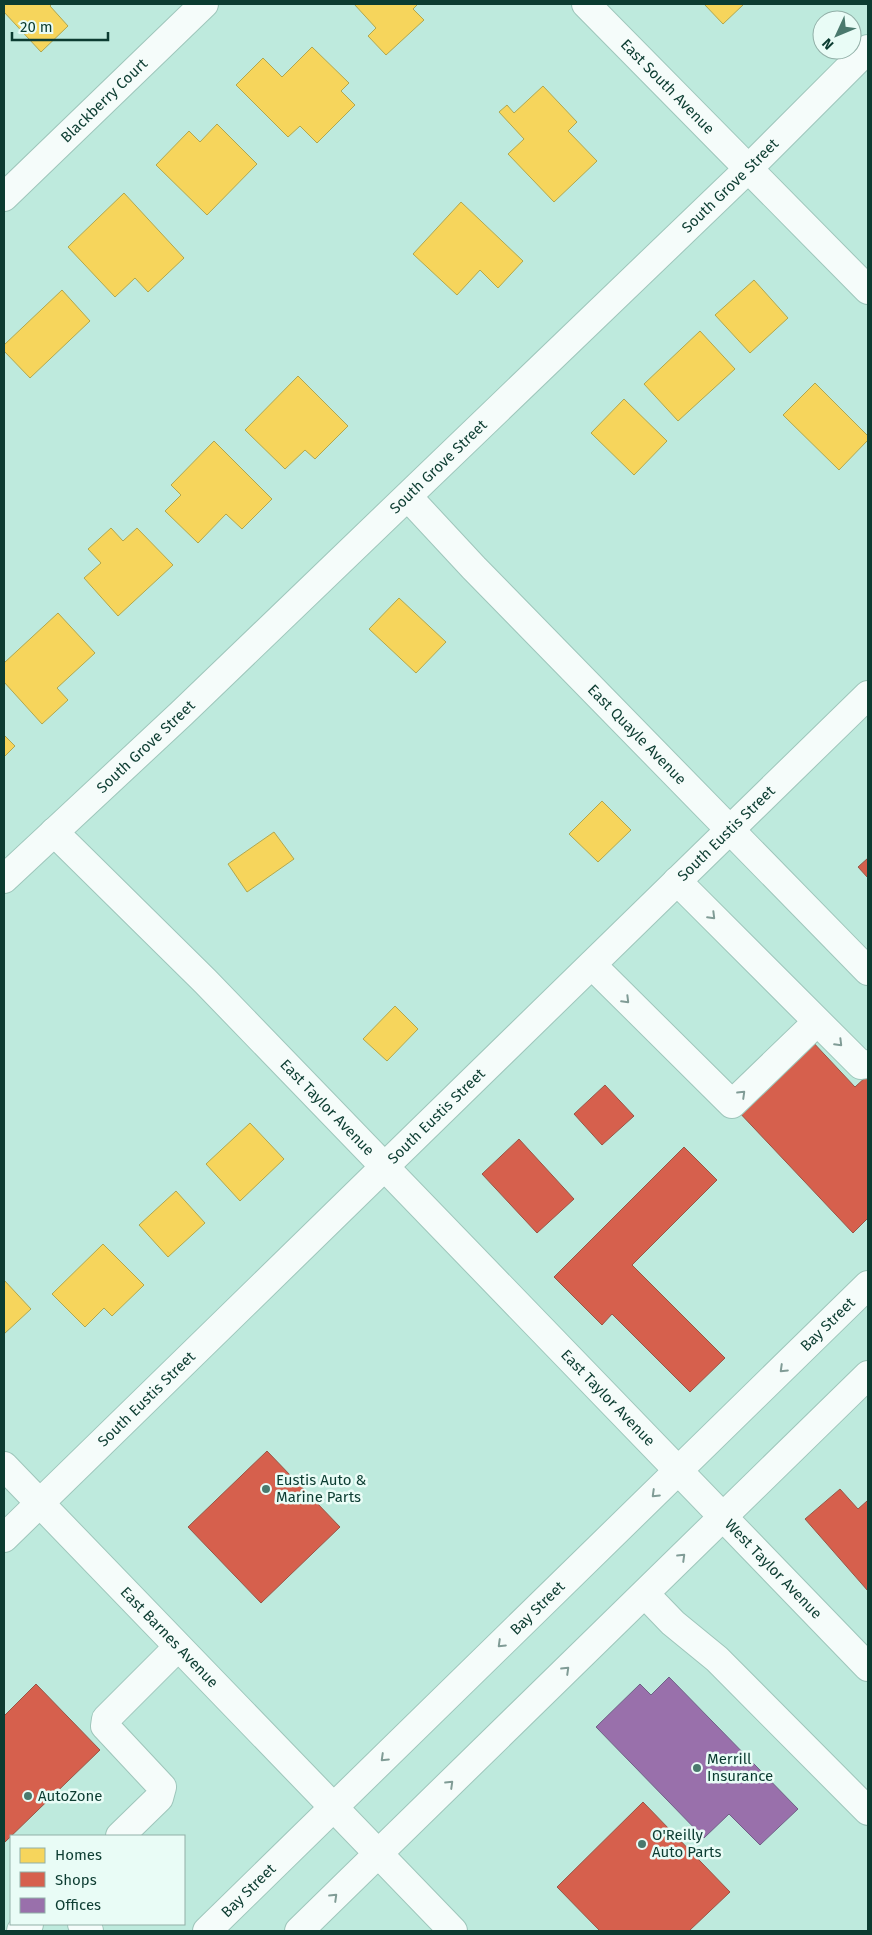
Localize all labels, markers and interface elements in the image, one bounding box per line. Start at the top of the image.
scale bar [12,10,109,42]
north arrow [812,10,862,60]
text: 20 m [20,18,53,36]
text: N [819,34,837,53]
street label: East South Avenue [617,35,718,138]
street label: Blackberry Court [57,54,151,146]
street label: South Grove Street [678,134,783,237]
street label: South Grove Street [386,415,491,517]
street label: East Quayle Avenue [584,681,690,789]
street label: South Grove Street [93,696,199,797]
street label: South Eustis Street [674,782,779,885]
one-way arrow [706,910,715,919]
one-way arrow [621,994,630,1003]
one-way arrow [833,1037,842,1046]
street label: East Taylor Avenue [276,1055,378,1159]
street label: South Eustis Street [384,1064,489,1168]
one-way arrow [736,1091,745,1100]
street label: Bay Street [797,1293,859,1355]
street label: East Taylor Avenue [557,1346,659,1450]
street label: South Eustis Street [94,1347,199,1450]
one-way arrow [780,1363,789,1372]
place label: Eustis Auto & Marine Parts [276,1471,366,1506]
marker: Eustis Auto & Marine Parts [260,1483,272,1495]
one-way arrow [651,1488,660,1497]
street label: West Taylor Avenue [721,1515,826,1623]
one-way arrow [677,1554,686,1563]
street label: Bay Street [506,1577,569,1639]
street label: East Barnes Avenue [117,1583,222,1691]
one-way arrow [498,1639,507,1648]
one-way arrow [561,1667,570,1676]
place label: Merrill Insurance [707,1750,773,1785]
one-way arrow [381,1752,390,1761]
marker: Merrill Insurance [691,1762,703,1774]
one-way arrow [444,1781,453,1790]
place label: AutoZone [38,1787,103,1805]
marker: AutoZone [22,1790,34,1802]
place label: O'Reilly Auto Parts [652,1826,722,1861]
legend [10,1835,185,1925]
marker: O'Reilly Auto Parts [636,1838,648,1850]
text: Homes [55,1846,102,1864]
street label: Bay Street [217,1859,280,1921]
text: Shops [55,1871,97,1889]
one-way arrow [328,1894,337,1903]
text: Offices [55,1896,101,1914]

